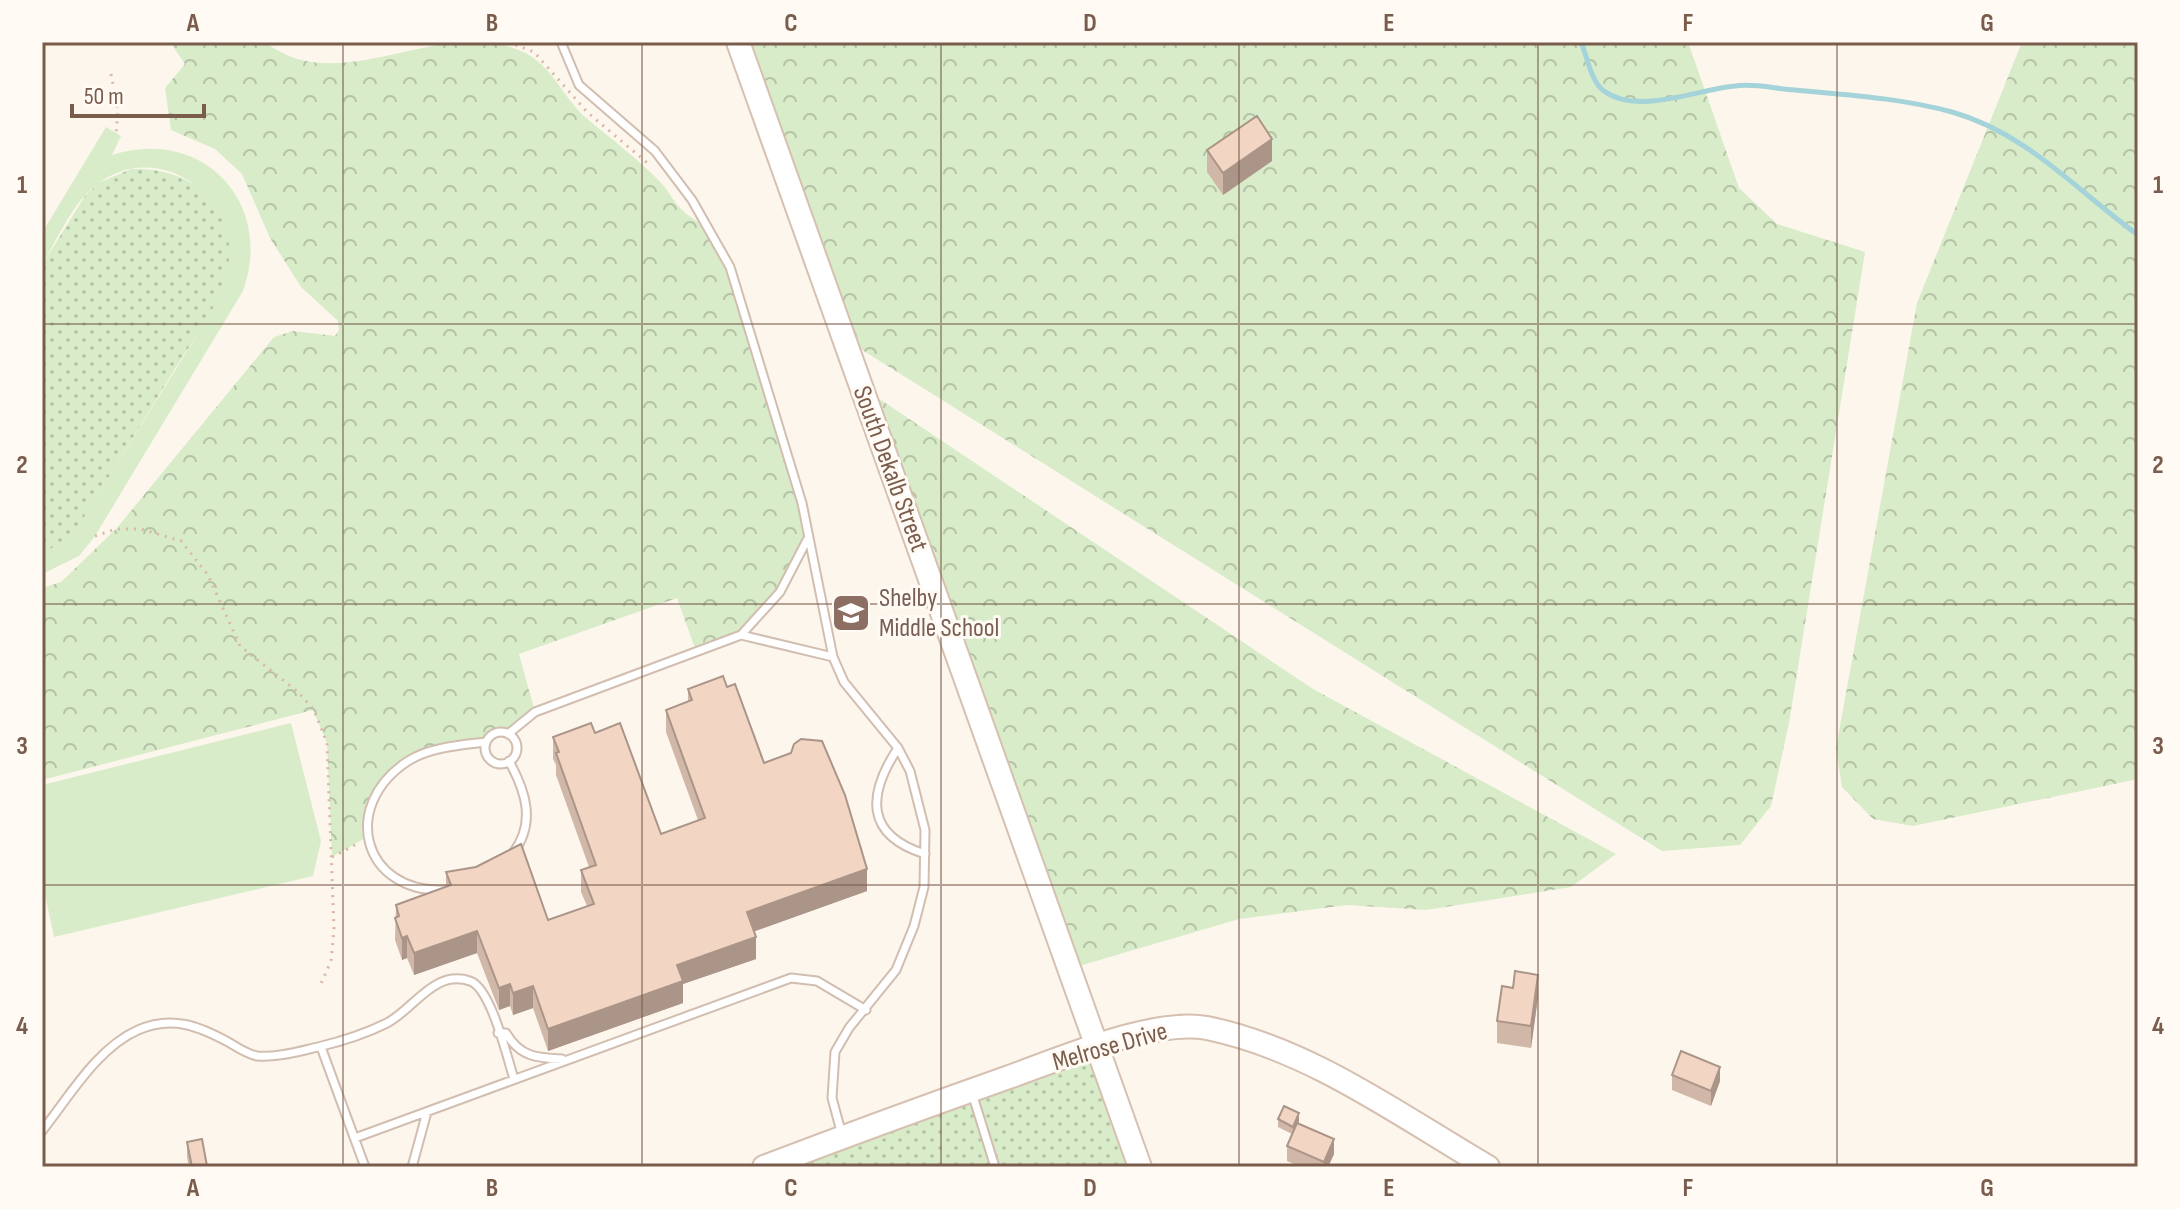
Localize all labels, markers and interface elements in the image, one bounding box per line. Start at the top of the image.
text: A [186,8,200,39]
text: B [486,8,498,39]
text: C [784,8,798,39]
text: D [1083,8,1097,39]
text: E [1383,8,1395,39]
text: F [1683,8,1694,39]
text: G [1980,8,1994,39]
scale bar [72,68,204,118]
text: 50 m [84,82,124,111]
text: 1 [17,170,27,201]
text: 1 [2153,170,2163,201]
street label: South Dekalb Street [846,382,934,556]
text: 2 [16,450,28,481]
text: 2 [2152,450,2164,481]
place label: Shelby Middle School [879,583,999,644]
school or university icon: Shelby Middle School [830,592,872,634]
text: 3 [16,731,28,762]
text: 3 [2152,731,2164,762]
text: 4 [16,1011,28,1042]
text: 4 [2152,1011,2164,1042]
street label: Melrose Drive [1049,1016,1171,1078]
text: A [186,1173,200,1204]
text: B [486,1173,498,1204]
text: C [784,1173,798,1204]
text: D [1083,1173,1097,1204]
text: E [1383,1173,1395,1204]
text: F [1683,1173,1694,1204]
text: G [1980,1173,1994,1204]

